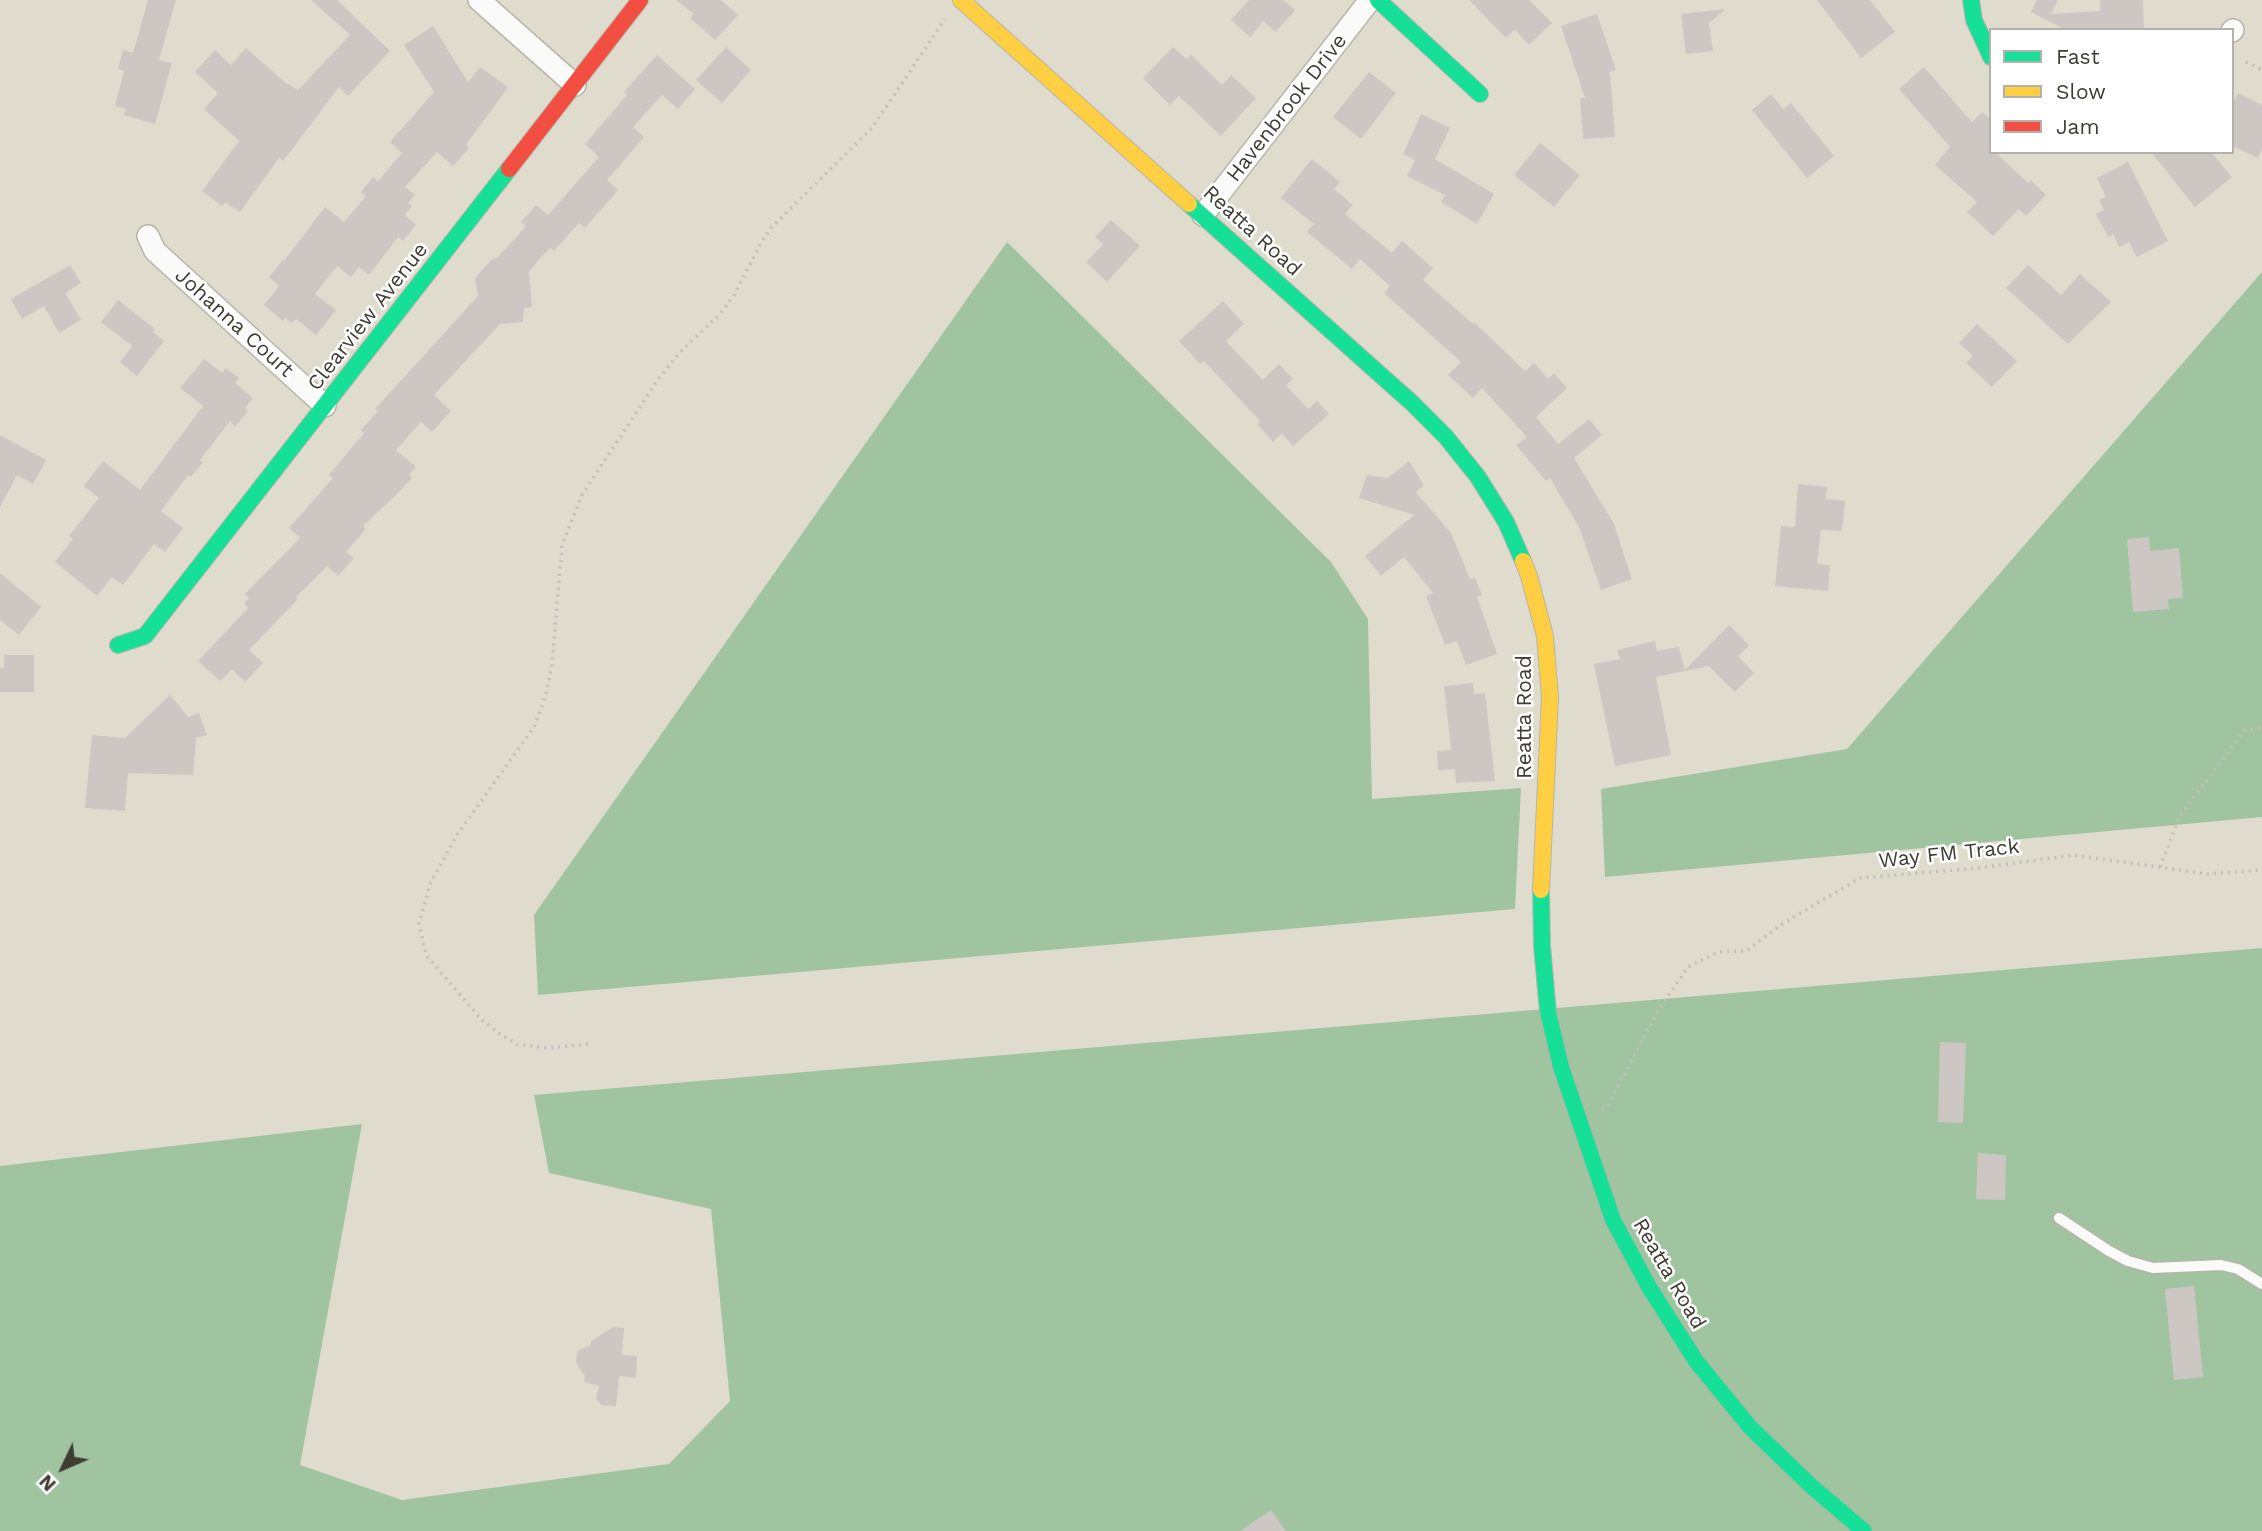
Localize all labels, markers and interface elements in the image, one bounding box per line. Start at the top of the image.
legend [1989,28,2234,154]
street label: Havenbrook Drive [1221,29,1353,187]
text: Fast [2056,44,2100,69]
text: Slow [2056,79,2106,104]
text: Jam [2056,114,2099,139]
street label: Reatta Road [1198,180,1306,282]
street label: Clearview Avenue [302,238,434,396]
street label: Johanna Court [169,263,299,383]
street label: Reatta Road [1512,655,1538,779]
street label: Way FM Track [1877,834,2021,874]
street label: Reatta Road [1627,1214,1711,1334]
north arrow [28,1433,98,1503]
text: N [34,1470,61,1496]

